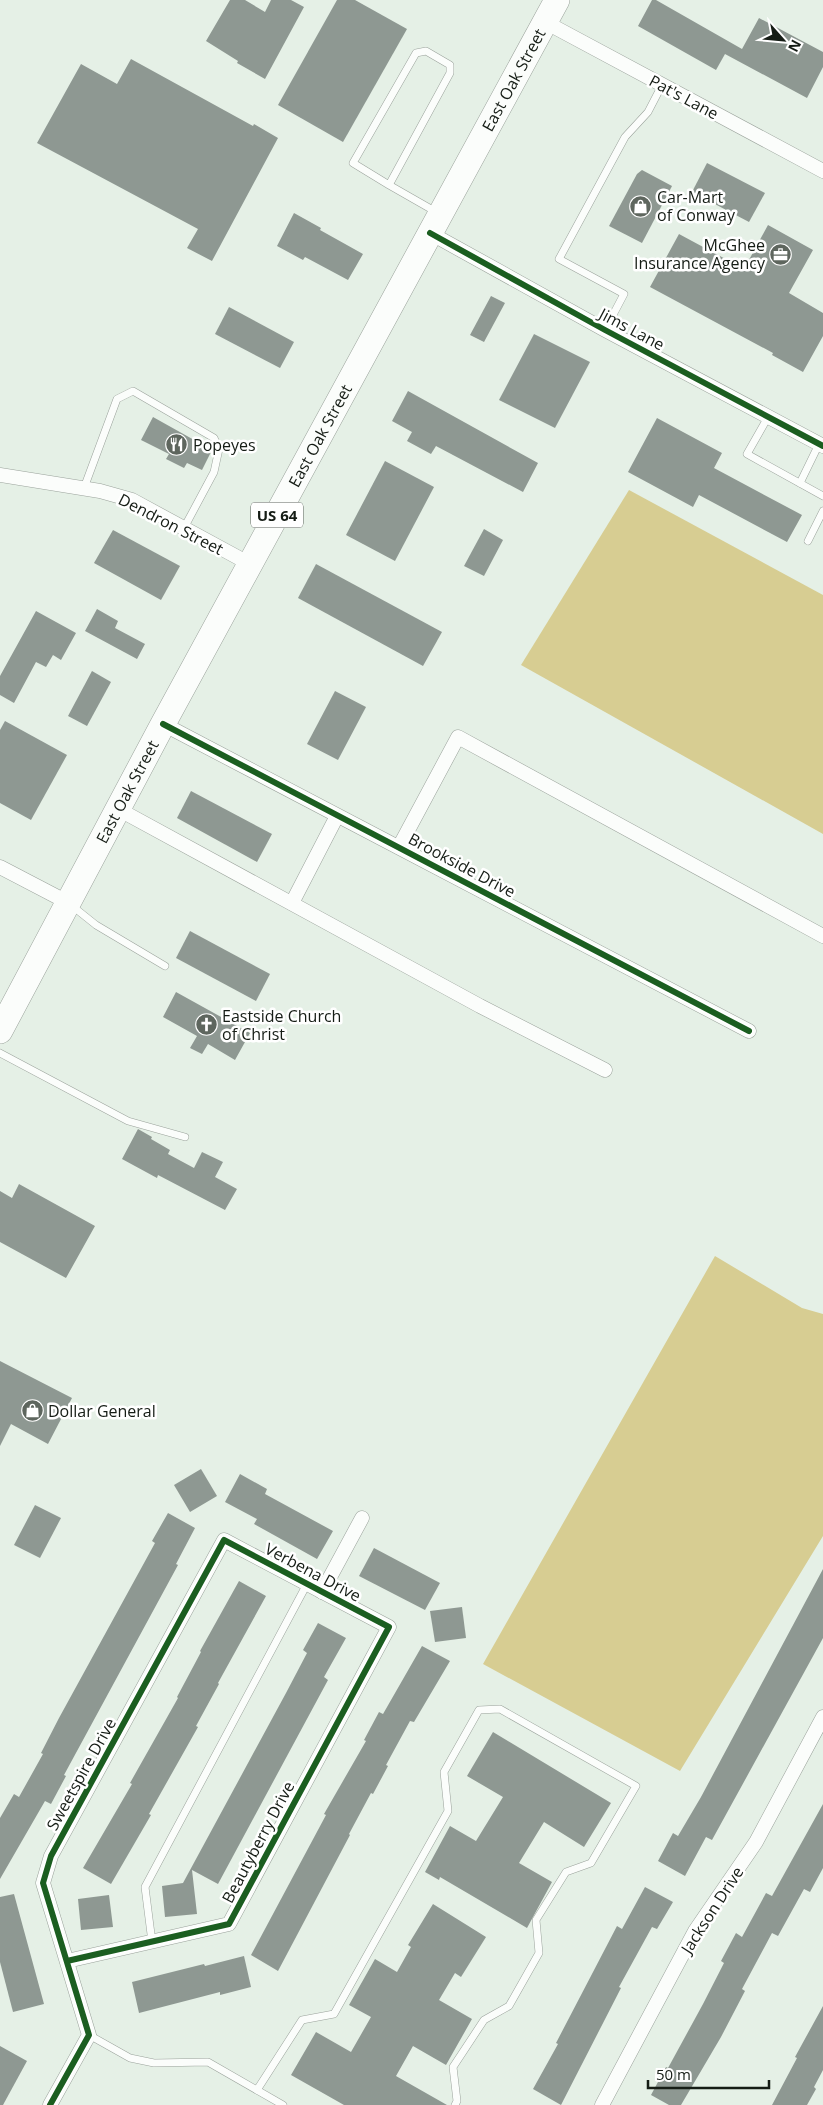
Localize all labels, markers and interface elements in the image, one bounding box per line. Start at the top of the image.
north arrow [758,15,808,65]
street label: East Oak Street [477,24,551,135]
text: N [784,37,806,56]
street label: Pat's Lane [645,70,723,124]
place label: Car-Mart of Conway [657,186,736,226]
shop icon: Car-Mart of Conway [629,194,653,218]
place label: McGhee Insurance Agency [634,234,766,274]
office icon: McGhee Insurance Agency [769,242,793,266]
street label: Jims Lane [594,302,669,355]
street label: East Oak Street [283,380,357,491]
restaurant icon: Popeyes [165,433,189,457]
place label: Popeyes [193,434,256,456]
street label: Dendron Street [115,488,227,560]
road number: US 64 [251,502,303,528]
street label: East Oak Street [91,736,164,847]
street label: Brookside Drive [405,828,519,902]
place label: Eastside Church of Christ [222,1005,341,1045]
church icon: Eastside Church of Christ [194,1013,218,1037]
shop icon: Dollar General [20,1399,44,1423]
place label: Dollar General [48,1400,156,1422]
street label: Verbena Drive [261,1537,365,1607]
street label: Sweetspire Drive [41,1714,121,1834]
street label: Beautyberry Drive [217,1777,299,1907]
street label: Jackson Drive [675,1862,748,1959]
scale bar [648,2058,769,2090]
text: 50 m [656,2064,691,2084]

